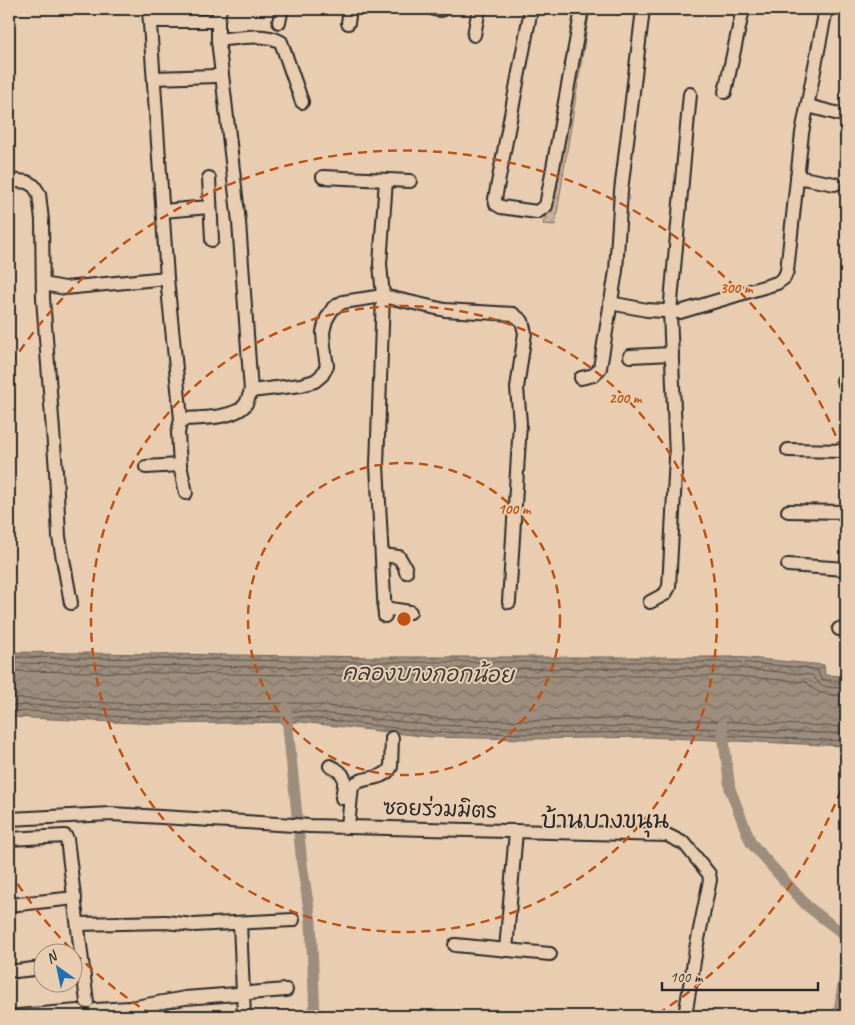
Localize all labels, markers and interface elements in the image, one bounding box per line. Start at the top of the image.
text: 300 m [720,279,754,298]
text: 200 m [609,389,643,408]
text: 100 m [498,500,532,519]
centre of rings [395,610,413,628]
water label: คลองบางกอกน้อย [342,659,516,690]
street label: ซอยร่วมมิตร [383,794,497,824]
district label: บ้านบางขนุน [541,805,669,838]
north arrow [32,942,82,992]
text: N [43,947,61,967]
scale bar [662,960,819,992]
text: 100 m [670,968,704,987]

